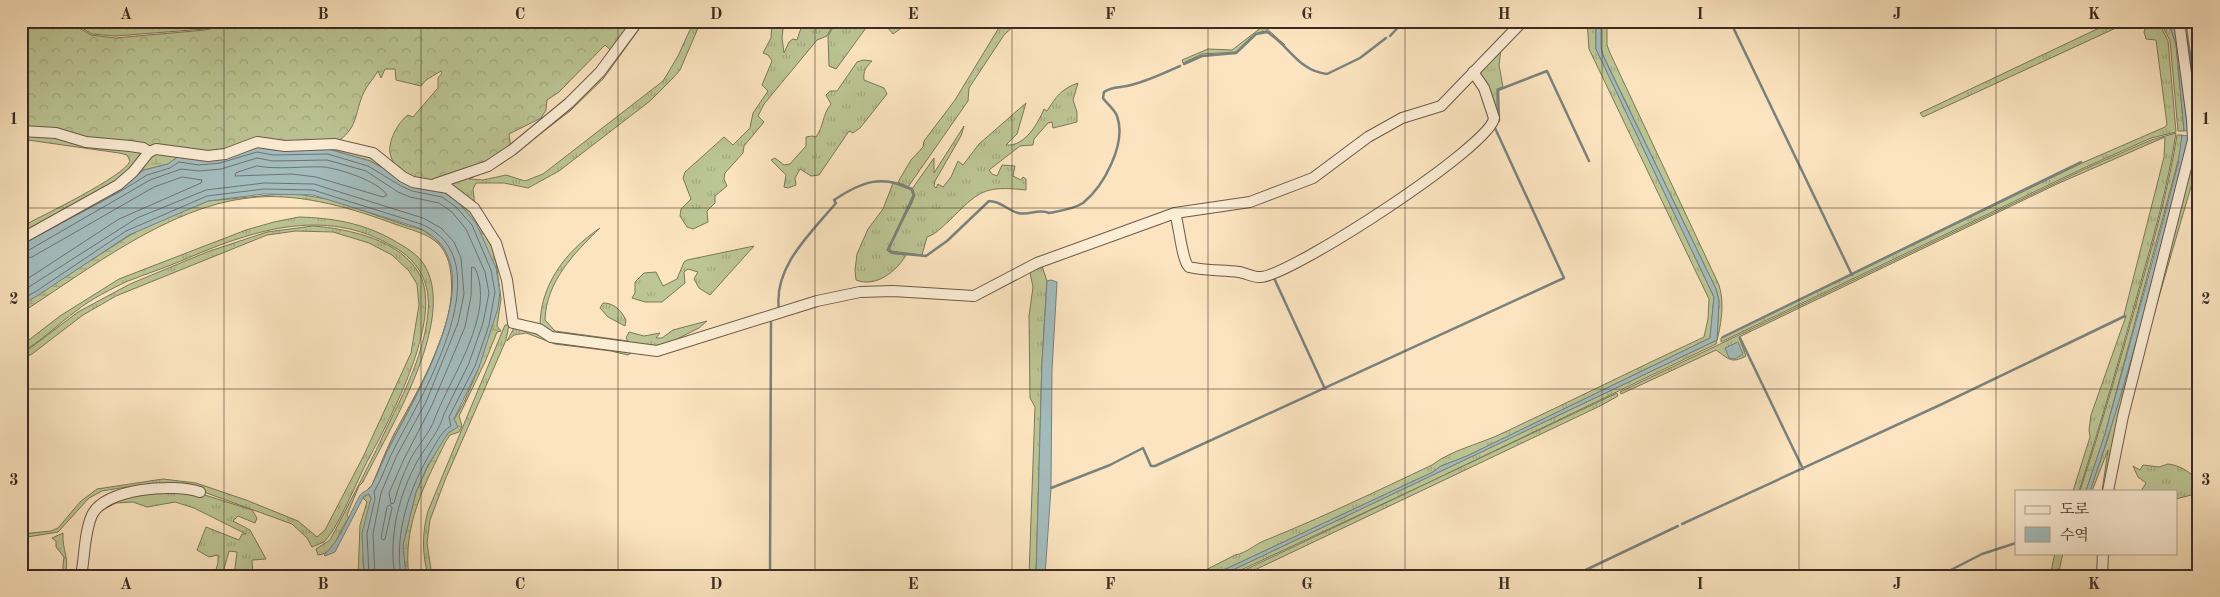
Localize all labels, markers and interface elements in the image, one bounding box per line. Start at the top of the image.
text: A [120,7,132,23]
text: B [317,7,329,23]
text: C [515,7,525,23]
text: D [710,7,722,23]
text: E [907,7,919,23]
text: F [1105,7,1116,23]
text: G [1301,7,1313,23]
text: H [1497,7,1511,23]
text: I [1696,7,1704,23]
text: J [1893,7,1902,23]
text: K [2088,7,2100,23]
text: 1 [9,112,19,128]
text: 1 [2201,112,2211,128]
text: 2 [9,292,19,308]
text: 2 [2201,292,2211,308]
text: 3 [9,473,19,489]
text: 3 [2201,473,2211,489]
legend [2015,490,2178,554]
text: 도로 [2060,502,2089,518]
text: 수역 [2060,527,2089,544]
text: A [120,577,132,593]
text: B [317,577,329,593]
text: C [515,577,525,593]
text: D [710,577,722,593]
text: E [907,577,919,593]
text: F [1105,577,1116,593]
text: G [1301,577,1313,593]
text: H [1497,577,1511,593]
text: I [1696,577,1704,593]
text: J [1893,577,1902,593]
text: K [2088,577,2100,593]

